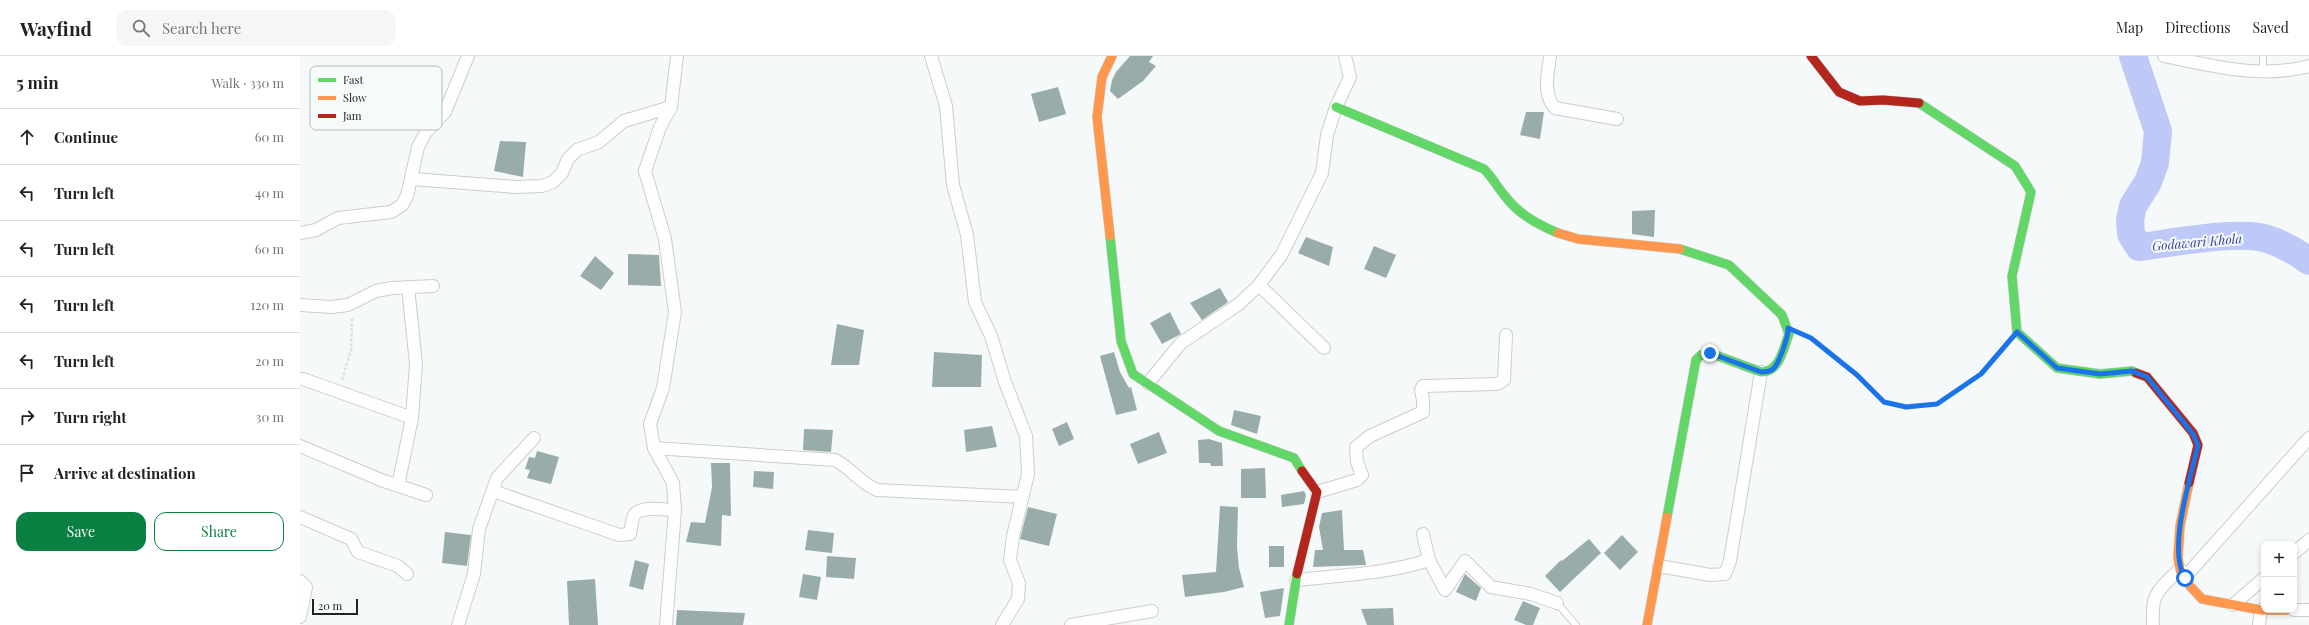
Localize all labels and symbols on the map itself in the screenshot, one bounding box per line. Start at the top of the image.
legend [310,66,442,130]
text: Fast [343,72,363,87]
text: Slow [343,90,367,105]
text: Jam [342,108,362,123]
water label: Godawari Khola [2151,229,2243,254]
route end [1701,344,1719,362]
route start [2176,569,2194,587]
scale bar [312,597,358,616]

